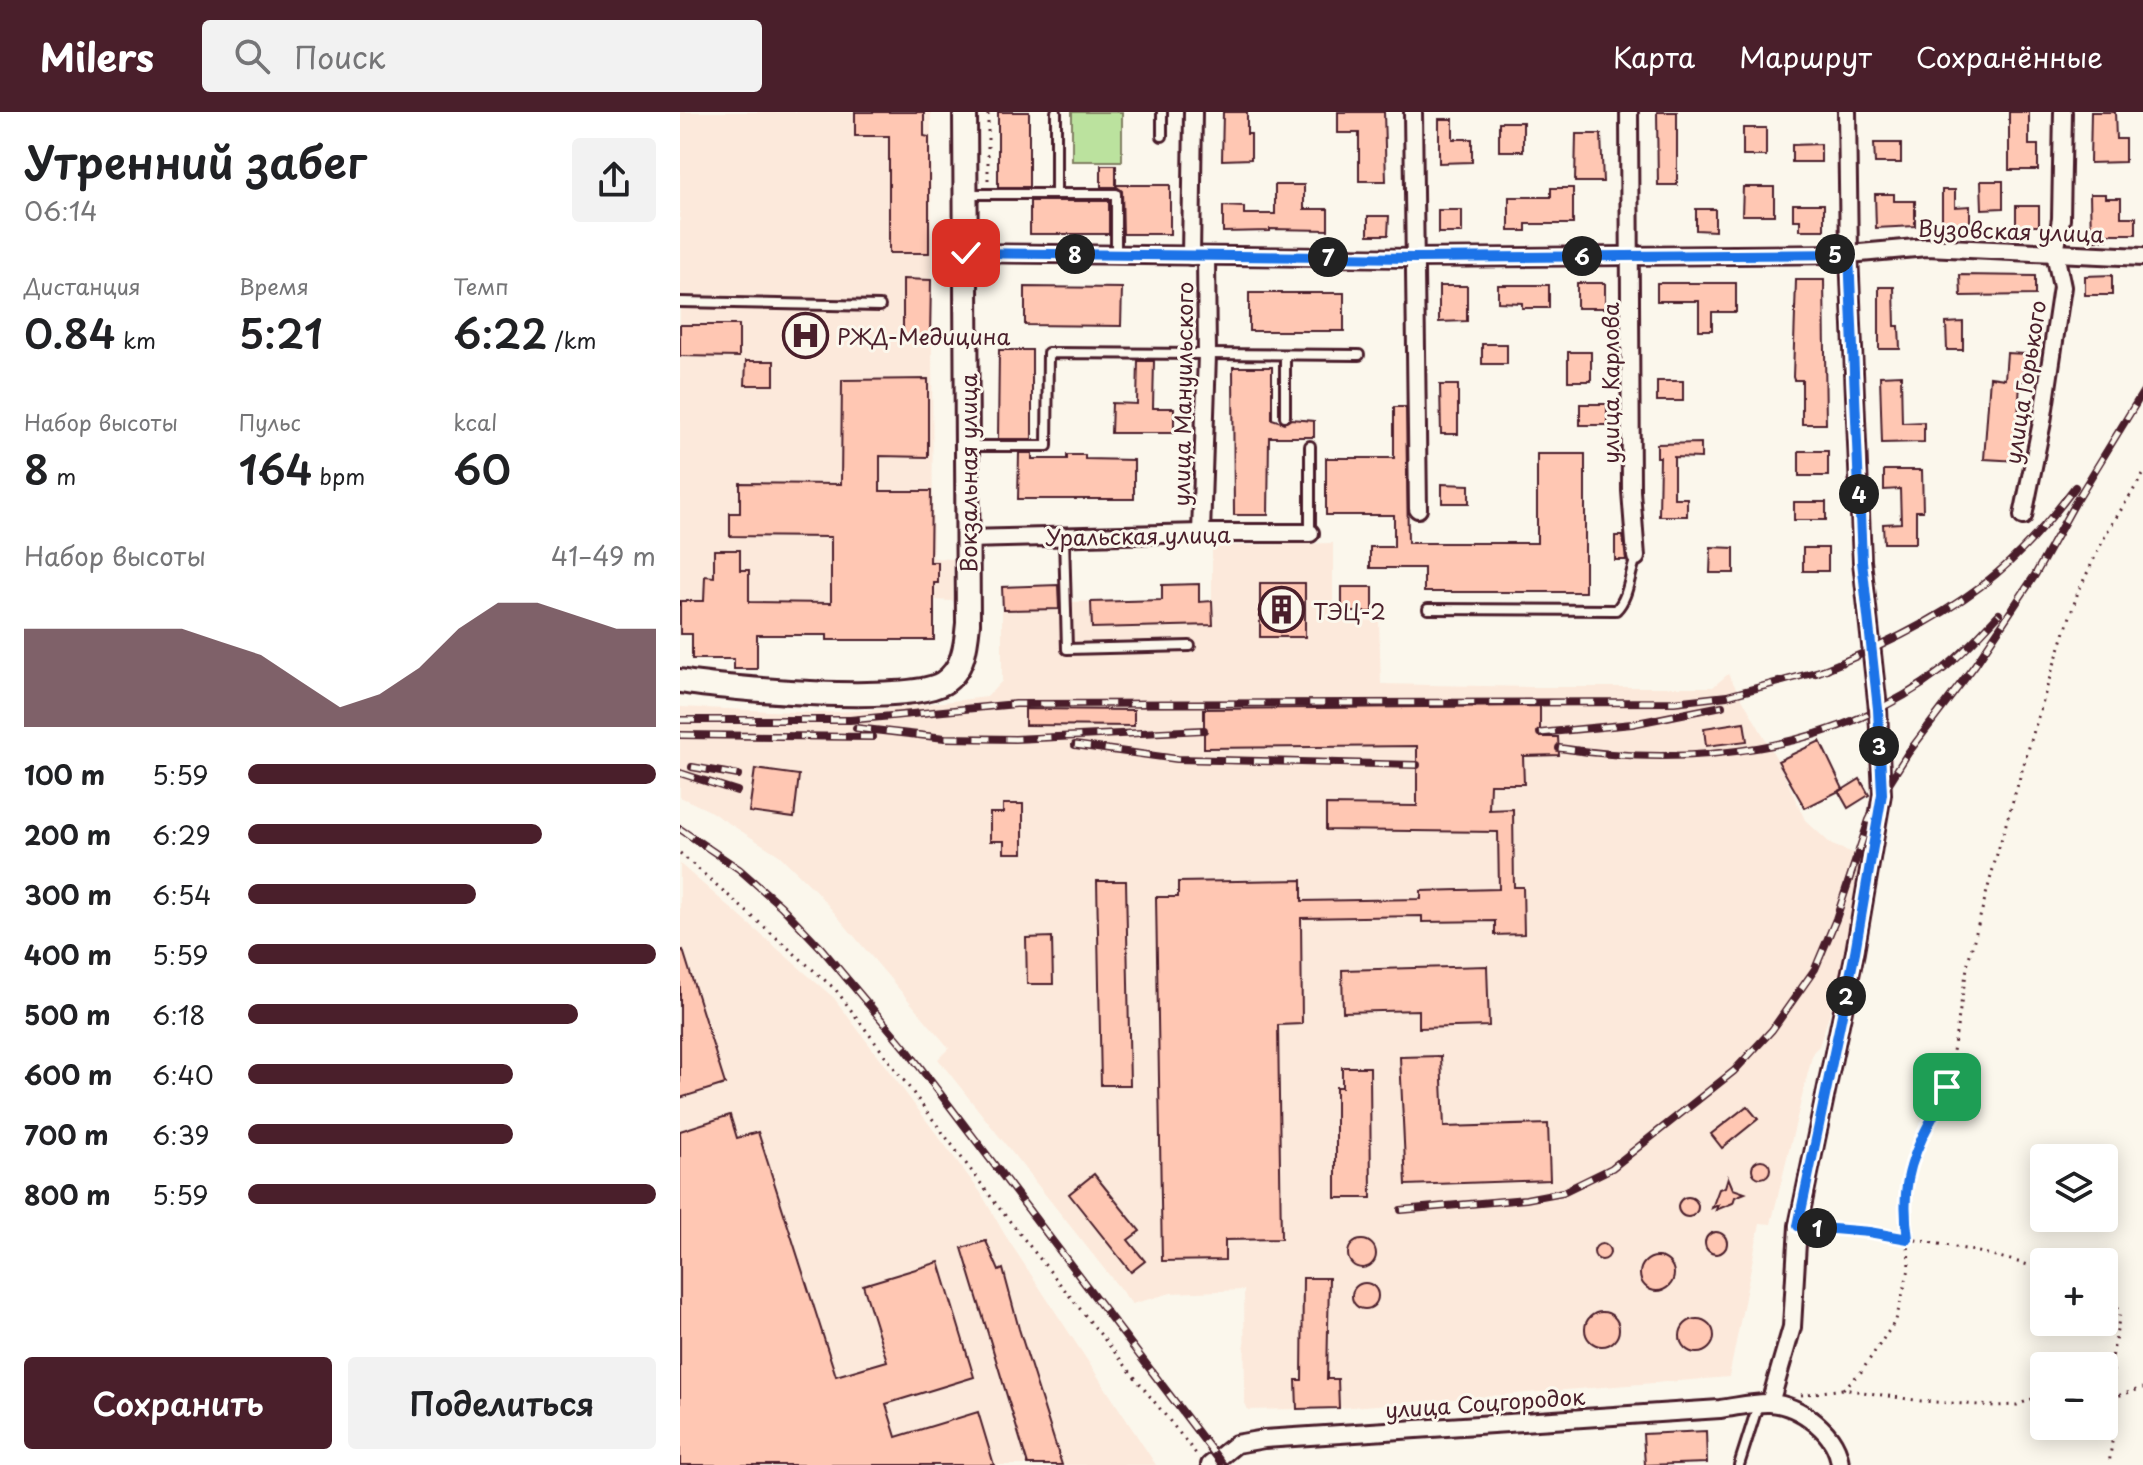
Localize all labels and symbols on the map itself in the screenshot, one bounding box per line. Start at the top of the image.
street label: Вузовская улица [1917,210,2105,250]
pin [932,219,1000,287]
pin: 8 [1055,234,1095,274]
pin: 5 [1815,234,1855,274]
pin: 6 [1562,236,1602,276]
pin: 7 [1308,237,1348,277]
street label: улица Мануильского [1164,281,1200,507]
street label: улица Горького [1995,298,2053,466]
street label: улица Карлова [1593,302,1626,464]
hospital icon: РЖД-Медицина [782,311,830,359]
place label: РЖД-Медицина [837,319,1011,352]
street label: Вокзальная улица [951,373,984,573]
pin: 4 [1839,474,1879,514]
street label: Уральская улица [1045,517,1231,553]
building icon: ТЭЦ-2 [1258,586,1306,634]
place label: ТЭЦ-2 [1313,594,1386,627]
pin: 3 [1859,726,1899,766]
pin: 2 [1826,976,1866,1016]
pin [1913,1053,1981,1121]
pin: 1 [1797,1208,1837,1248]
street label: улица Соцгородок [1384,1378,1587,1425]

